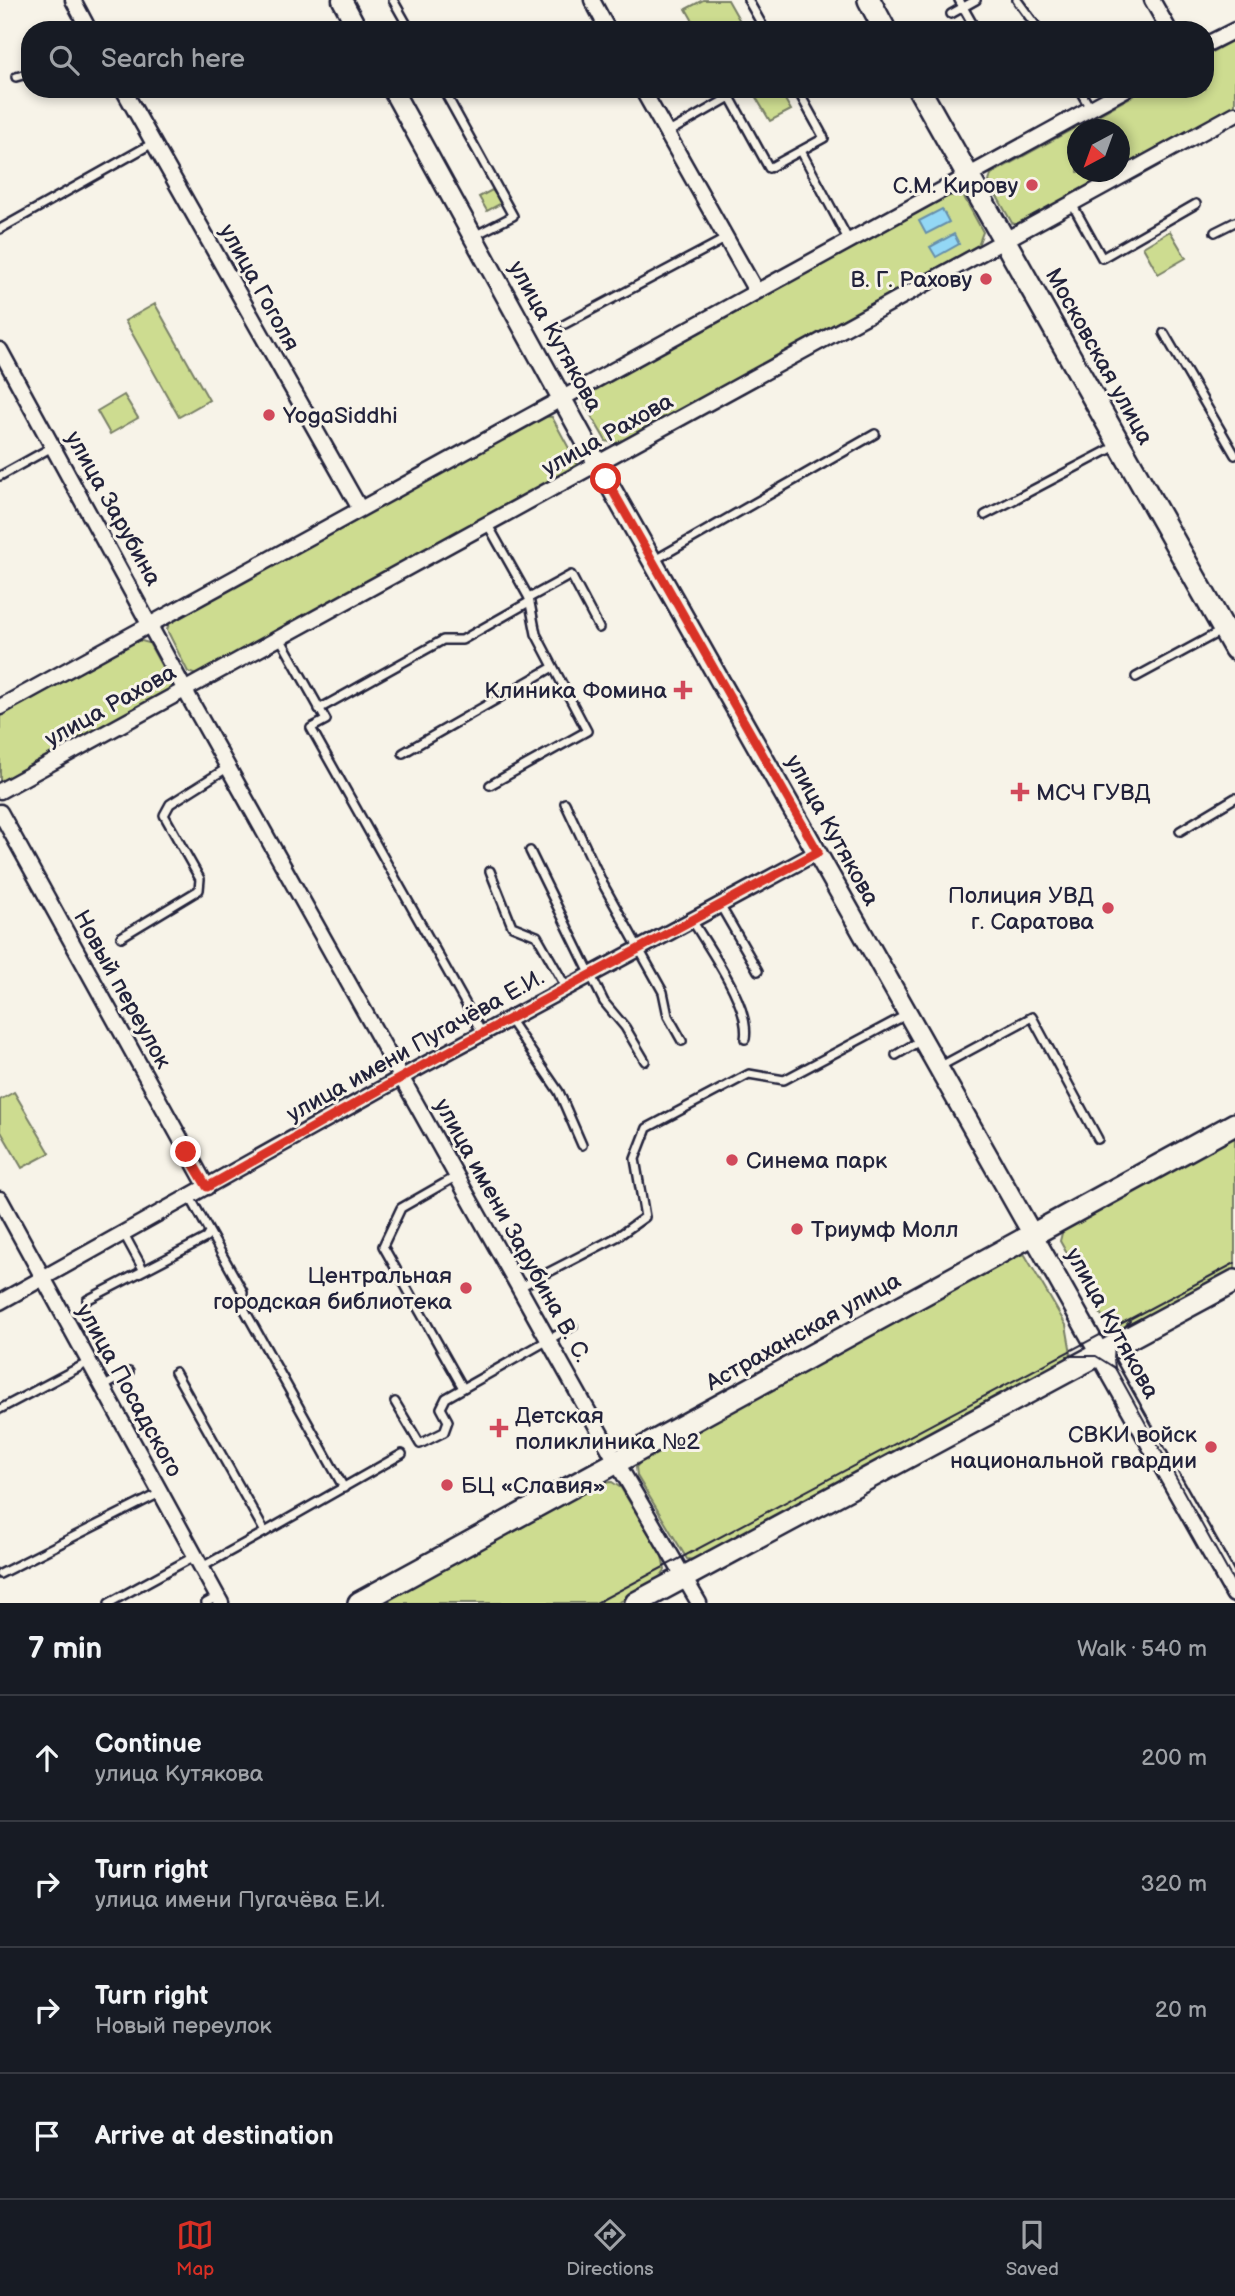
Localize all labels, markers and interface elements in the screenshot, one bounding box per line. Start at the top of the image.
search box [21,21,1214,98]
icon: search [45,41,83,79]
text: Search here [101,44,245,75]
north arrow [1067,119,1130,182]
place label: С.М. Кирову [893,172,1018,200]
marker: С.М. Кирову [1024,177,1040,193]
street label: улица Гоголя [213,219,305,356]
street label: улица Кутякова [502,256,608,417]
street label: Московская улица [1039,263,1160,450]
place label: В. Г. Рахову [850,266,972,294]
marker: В. Г. Рахову [978,271,994,287]
street label: улица Рахова [537,387,678,482]
place label: YogaSiddhi [282,402,398,430]
marker: YogaSiddhi [261,407,277,423]
street label: улица Зарубина [59,426,167,591]
route start [590,463,621,494]
street label: улица Рахова [40,658,181,753]
place label: Клиника Фомина [484,677,667,705]
marker: Клиника Фомина [673,680,693,700]
street label: улица Кутякова [779,750,885,911]
place label: МСЧ ГУВД [1036,779,1151,807]
marker: МСЧ ГУВД [1010,782,1030,802]
place label: Полиция УВД г. Саратова [948,882,1094,936]
marker: Полиция УВД г. Саратова [1100,900,1116,916]
street label: Новый переулок [67,905,178,1074]
street label: улица имени Пугачёва Е.И. [282,963,549,1128]
street label: улица имени Зарубина В. С. [428,1094,596,1367]
route end [170,1136,201,1167]
place label: Синема парк [746,1147,888,1175]
marker: Синема парк [724,1152,740,1168]
place label: Триумф Молл [811,1216,959,1244]
marker: Триумф Молл [789,1221,805,1237]
street label: улица Кутякова [1059,1243,1165,1404]
place label: Центральная городская библиотека [213,1262,452,1316]
street label: Астраханская улица [700,1266,906,1398]
marker: Центральная городская библиотека [458,1280,474,1296]
street label: улица Посадского [70,1299,188,1482]
place label: Детская поликлиника №2 [515,1402,700,1456]
marker: Детская поликлиника №2 [489,1418,509,1438]
place label: СВКИ войск национальной гвардии [950,1421,1198,1475]
marker: СВКИ войск национальной гвардии [1203,1439,1219,1455]
place label: БЦ «Славия» [461,1472,606,1500]
marker: БЦ «Славия» [439,1477,455,1493]
text: 7 min [28,1631,102,1667]
text: Walk · 540 m [1077,1635,1207,1663]
text: Continue [95,1729,202,1760]
icon: ahead [28,1739,66,1777]
text: 200 m [1141,1744,1207,1772]
text: улица Кутякова [95,1760,263,1788]
text: Turn right [95,1855,208,1886]
icon: right [28,1865,66,1903]
text: 320 m [1141,1870,1207,1898]
text: улица имени Пугачёва Е.И. [95,1886,385,1914]
text: Turn right [95,1981,208,2012]
icon: right [28,1991,66,2029]
text: 20 m [1155,1996,1207,2024]
text: Новый переулок [95,2012,272,2040]
icon: arrive [28,2117,66,2155]
text: Arrive at destination [95,2121,334,2152]
tab: Map [176,2216,214,2281]
tab: Directions [566,2216,654,2281]
tab: Saved [1006,2216,1059,2281]

